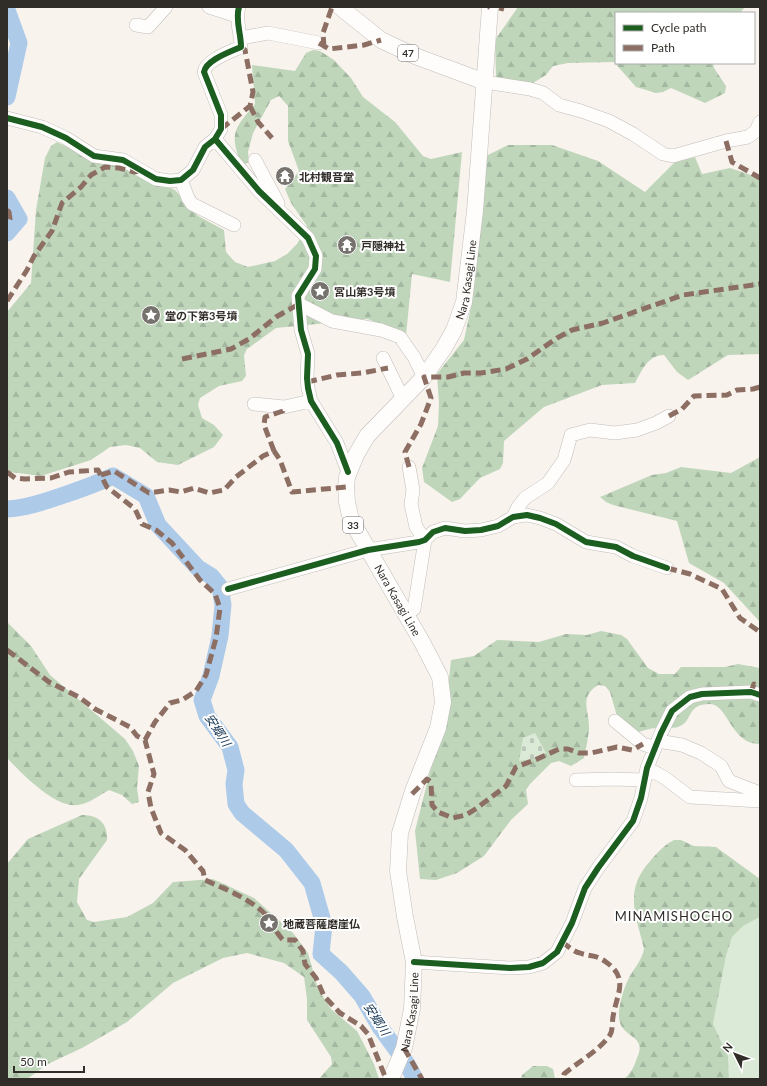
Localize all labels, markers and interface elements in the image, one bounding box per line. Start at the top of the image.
legend [615,12,755,64]
text: Cycle path [651,20,706,35]
text: Path [651,40,675,55]
road number: 47 [398,45,418,61]
temple icon: 北村観音堂 [274,165,296,187]
place label: 北村観音堂 [299,170,354,183]
temple icon: 戸隠神社 [336,234,358,256]
place label: 戸隠神社 [361,239,405,252]
street label: Nara Kasagi Line [452,239,478,321]
place icon: 宮山第3号墳 [309,280,331,302]
place label: 宮山第3号墳 [334,285,395,298]
place icon: 堂の下第3号墳 [140,304,162,326]
place label: 堂の下第3号墳 [165,309,237,322]
road number: 33 [343,517,363,533]
street label: Nara Kasagi Line [372,562,424,638]
water label: 安郷川 [202,711,235,751]
district label: MINAMISHOCHO [615,908,733,924]
place icon: 地蔵菩薩磨崖仏 [258,912,280,934]
place label: 地蔵菩薩磨崖仏 [283,917,360,930]
street label: Nara Kasagi Line [397,972,420,1053]
water label: 安郷川 [361,1000,394,1040]
north arrow [715,1034,755,1074]
text: N [720,1039,735,1054]
scale bar [14,1048,84,1074]
text: 50 m [20,1054,47,1069]

